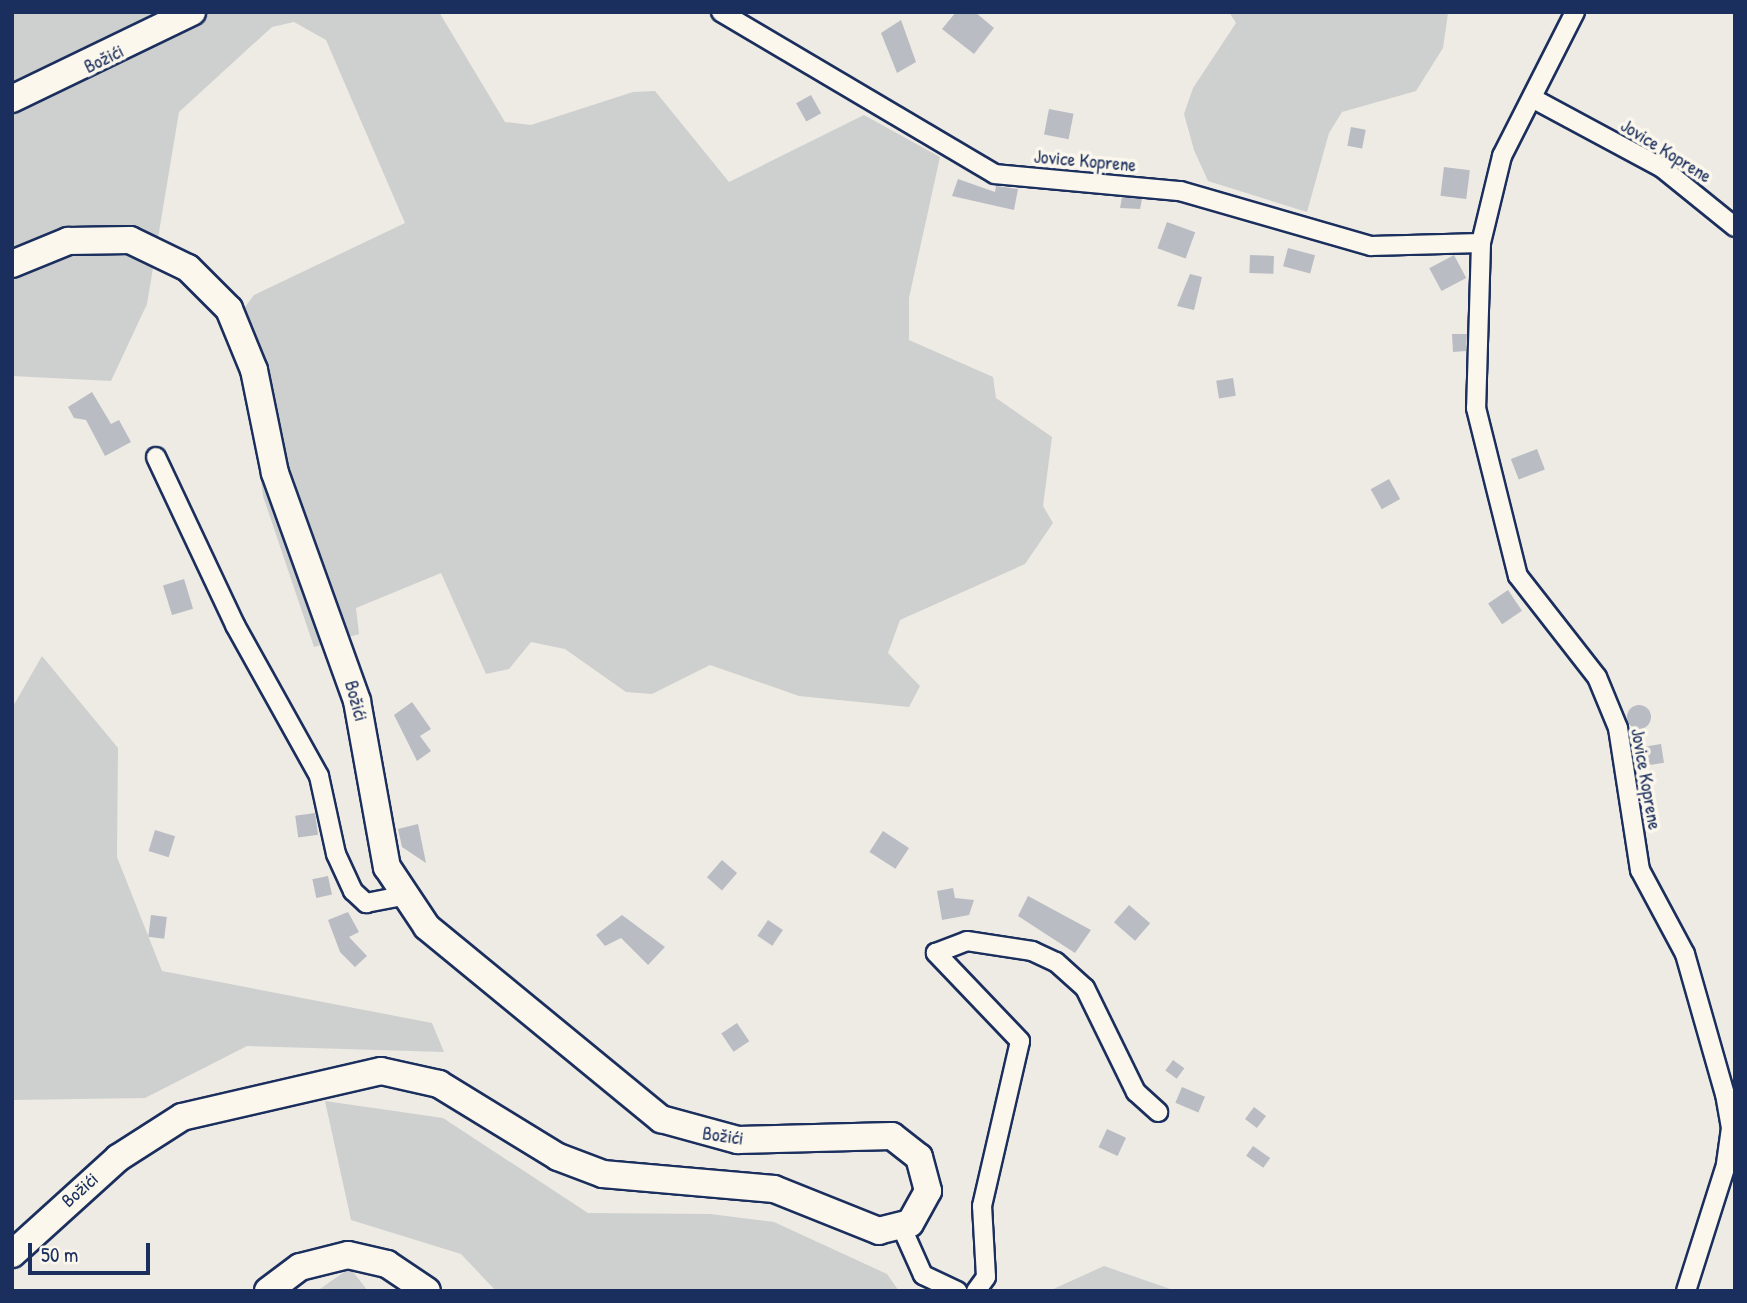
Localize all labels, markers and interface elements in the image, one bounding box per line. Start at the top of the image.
street label: Božići [80,40,128,78]
street label: Jovice Koprene [1616,114,1716,188]
street label: Jovice Koprene [1033,145,1137,177]
street label: Božići [340,678,372,724]
street label: Jovice Koprene [1626,726,1666,832]
street label: Božići [701,1122,745,1150]
street label: Božići [57,1168,103,1212]
scale bar [32,1230,154,1274]
text: 50 m [41,1240,78,1269]

